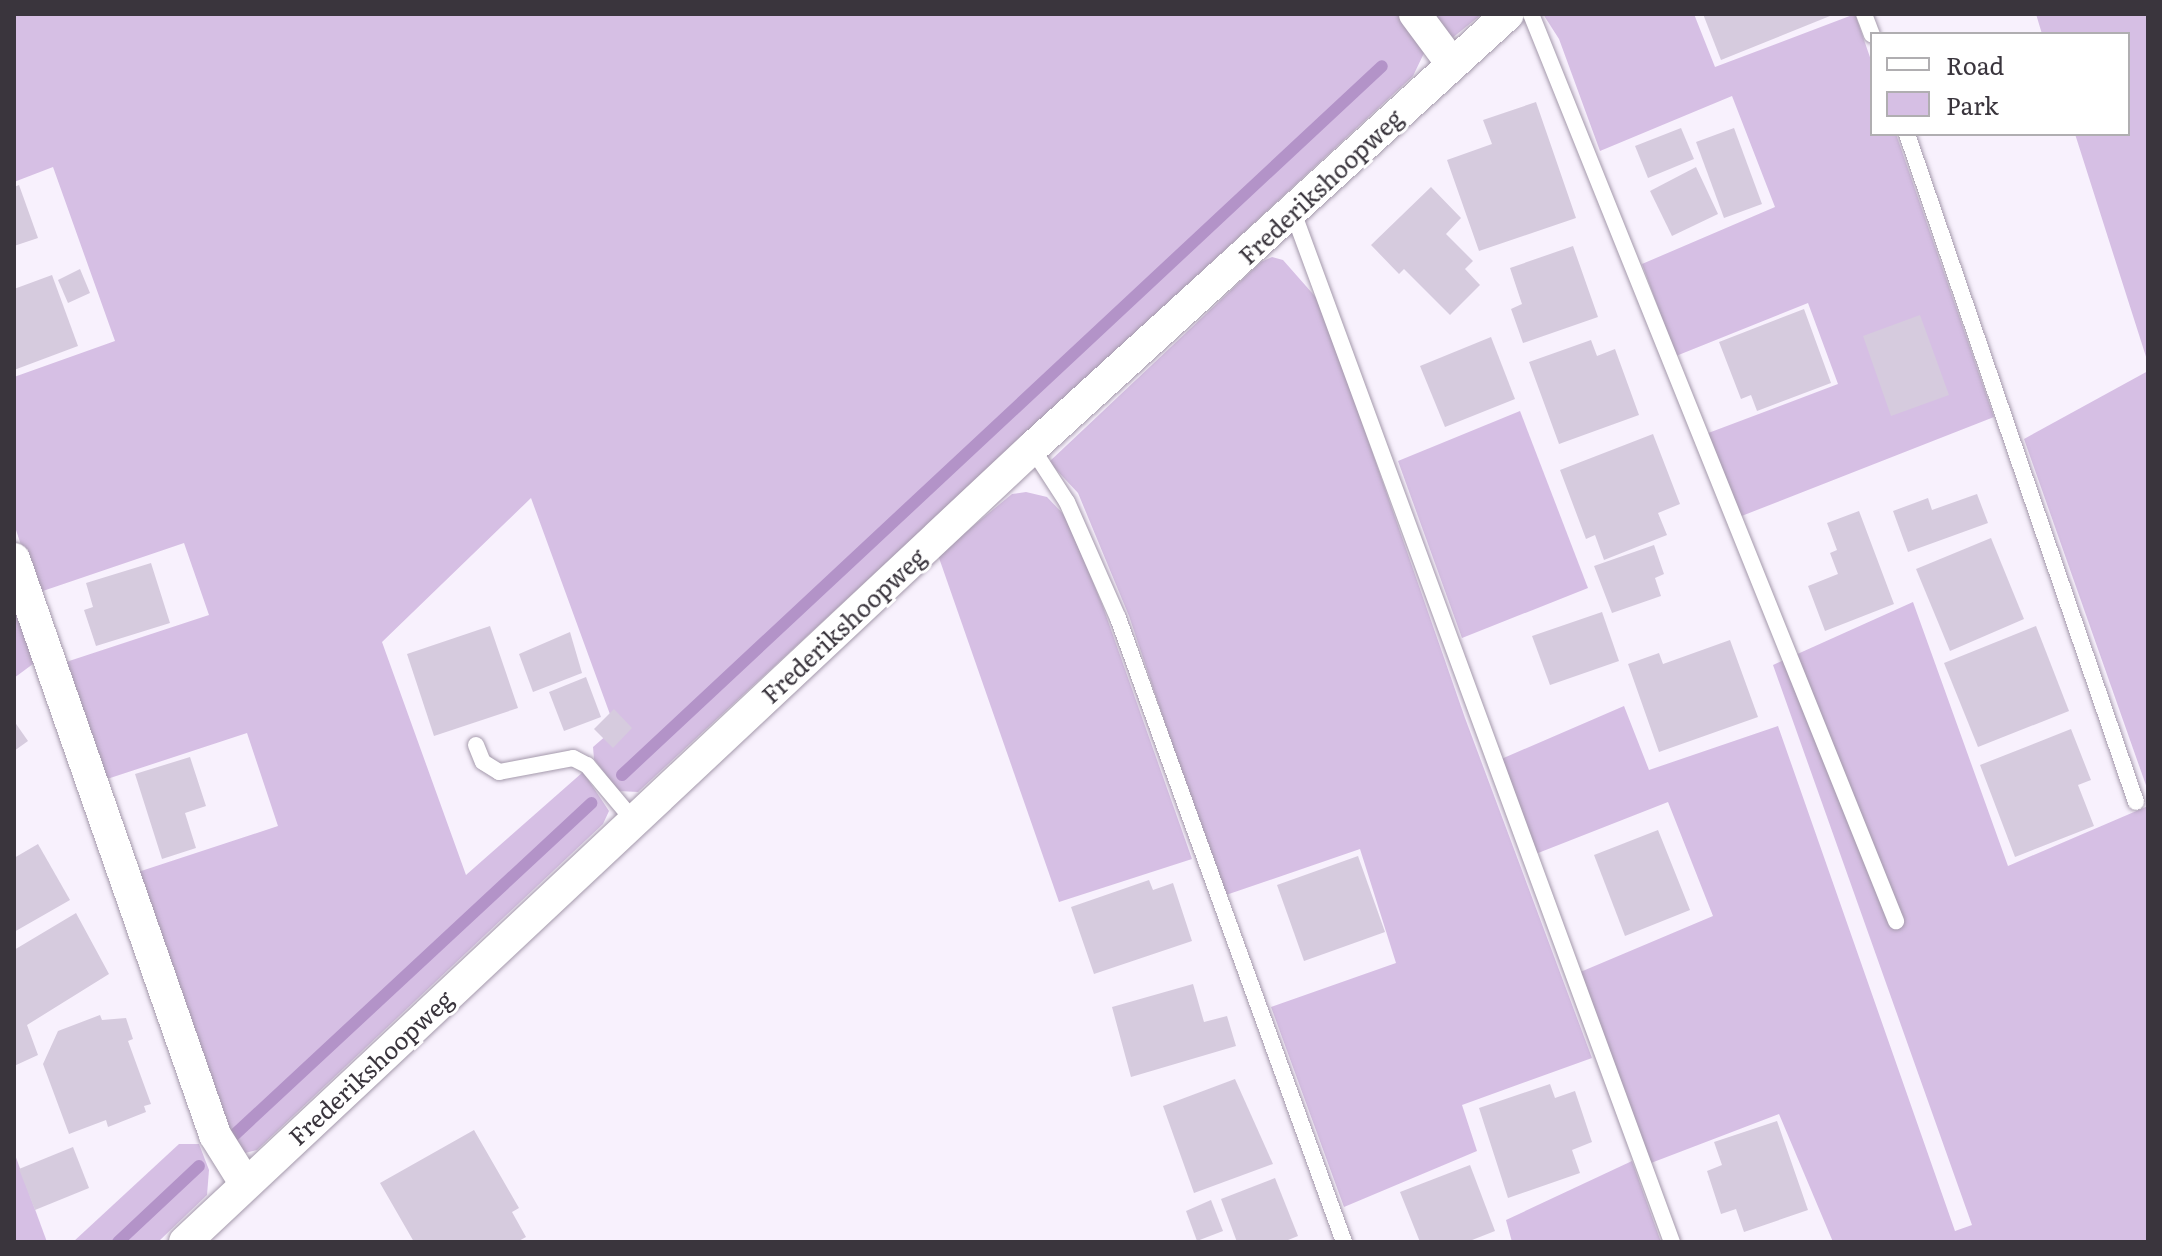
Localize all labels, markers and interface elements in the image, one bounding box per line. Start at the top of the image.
legend [1870,32,2130,136]
text: Road [1946,47,2004,82]
text: Park [1946,87,1999,122]
street label: Frederikshoopweg [1232,103,1408,269]
street label: Frederikshoopweg [755,542,931,708]
street label: Frederikshoopweg [282,984,458,1150]

